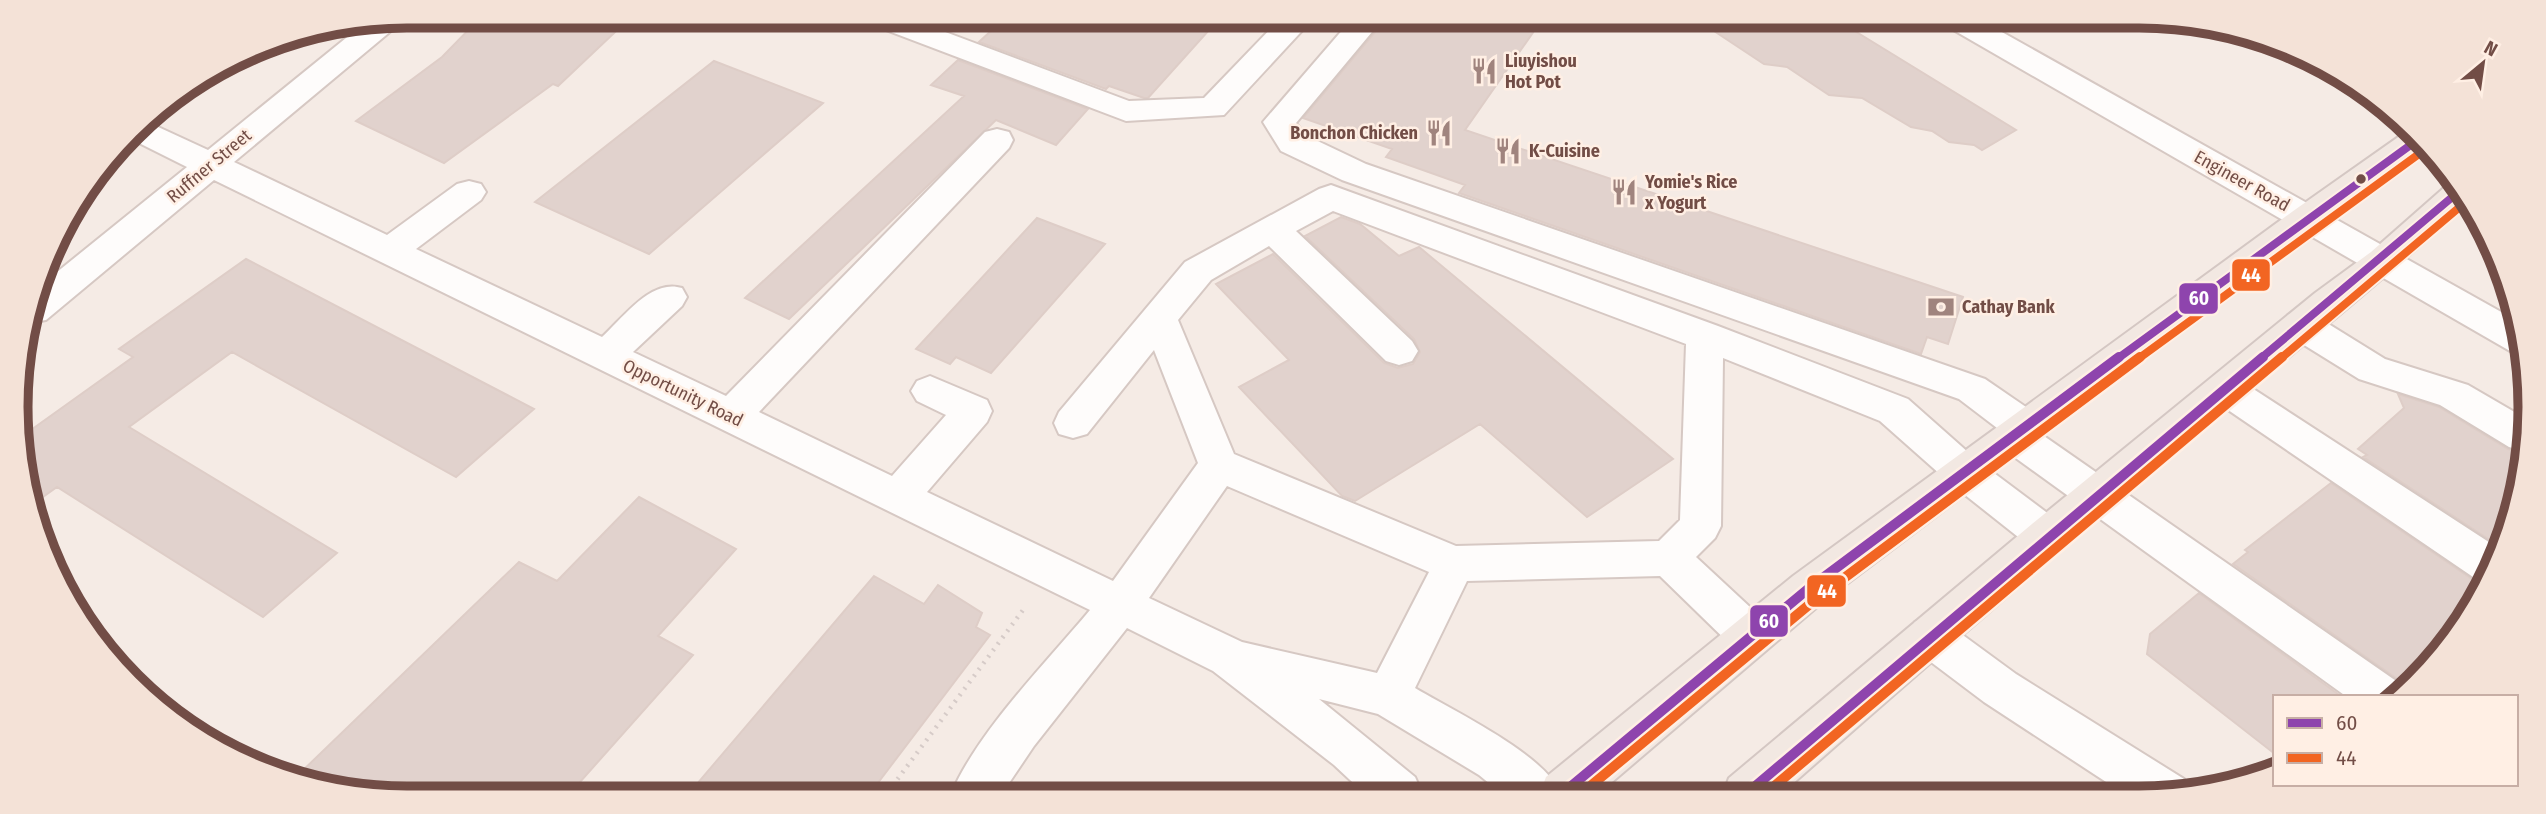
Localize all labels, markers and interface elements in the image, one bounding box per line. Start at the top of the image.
north arrow [2448,28,2518,98]
text: N [2480,36,2502,61]
place label: Liuyishou Hot Pot [1505,50,1577,93]
restaurant icon: Liuyishou Hot Pot [1469,56,1499,86]
restaurant icon: Bonchon Chicken [1424,118,1454,148]
place label: Bonchon Chicken [1290,122,1418,144]
street label: Ruffner Street [162,124,256,208]
restaurant icon: K-Cuisine [1493,136,1523,166]
place label: K-Cuisine [1529,140,1600,162]
street label: Engineer Road [2190,146,2294,216]
place label: Yomie's Rice x Yogurt [1644,171,1737,214]
unlabelled marker [2354,172,2368,186]
restaurant icon: Yomie's Rice x Yogurt [1609,177,1639,207]
line badge: 44 [2231,258,2271,292]
text: 44 [2241,264,2261,287]
line badge: 60 [2178,282,2219,315]
text: 60 [2189,287,2209,310]
bank icon: Cathay Bank [1926,292,1956,322]
place label: Cathay Bank [1962,296,2055,318]
street label: Opportunity Road [619,354,747,432]
line badge: 44 [1806,574,1847,608]
text: 44 [1817,580,1837,603]
line badge: 60 [1749,604,1789,638]
text: 60 [1759,610,1779,633]
legend [2273,695,2518,786]
text: 60 [2336,710,2357,736]
text: 44 [2336,745,2356,771]

